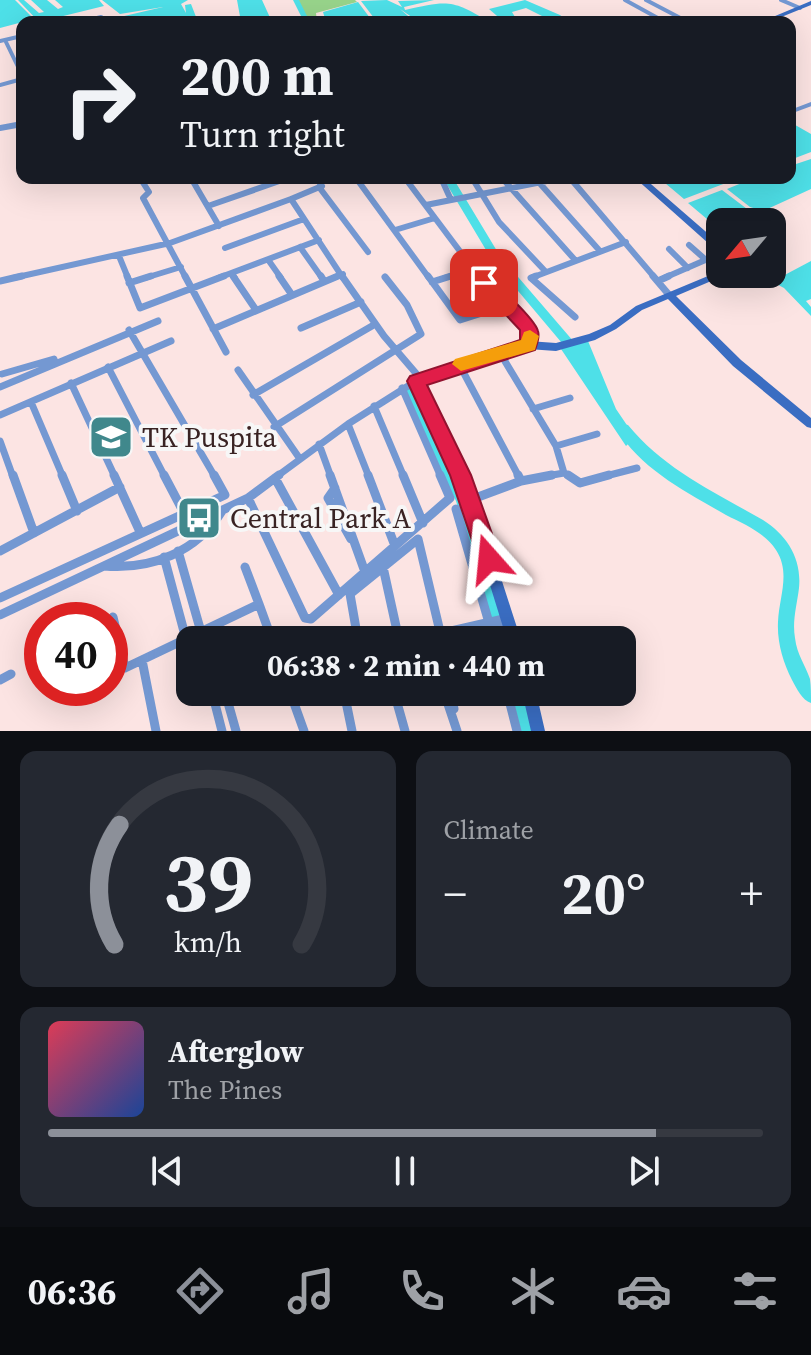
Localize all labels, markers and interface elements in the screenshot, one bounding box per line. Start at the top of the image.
text: 200 m [180,37,334,114]
icon: right [48,48,152,152]
text: Turn right [180,110,345,159]
north arrow [706,208,786,288]
map controls [706,208,786,288]
pin [450,249,518,317]
icon: arrive [462,261,506,305]
school or university icon: TK Puspita [87,413,135,461]
place label: TK Puspita [142,418,278,456]
bus stop icon: Central Park A [175,494,223,542]
place label: Central Park A [230,499,412,537]
position arrow [447,517,531,601]
speed limit sign: 40 [24,602,128,706]
text: 06:38 · 2 min · 440 m [267,645,545,686]
text: Climate [444,812,534,848]
text: 39 [163,825,253,939]
text: 20° [561,852,646,934]
text: − [444,863,467,924]
text: + [740,863,763,924]
text: km/h [174,922,242,962]
text: Afterglow [168,1031,304,1072]
text: The Pines [168,1072,282,1108]
icon: previous [145,1149,189,1193]
icon: pause [383,1149,427,1193]
icon: next [622,1149,666,1193]
icon: directions [172,1263,228,1319]
icon: music [283,1263,339,1319]
icon: phone [394,1263,450,1319]
icon: climate [505,1263,561,1319]
icon: car [616,1263,672,1319]
icon: filters [727,1263,783,1319]
text: 06:36 [28,1267,116,1316]

